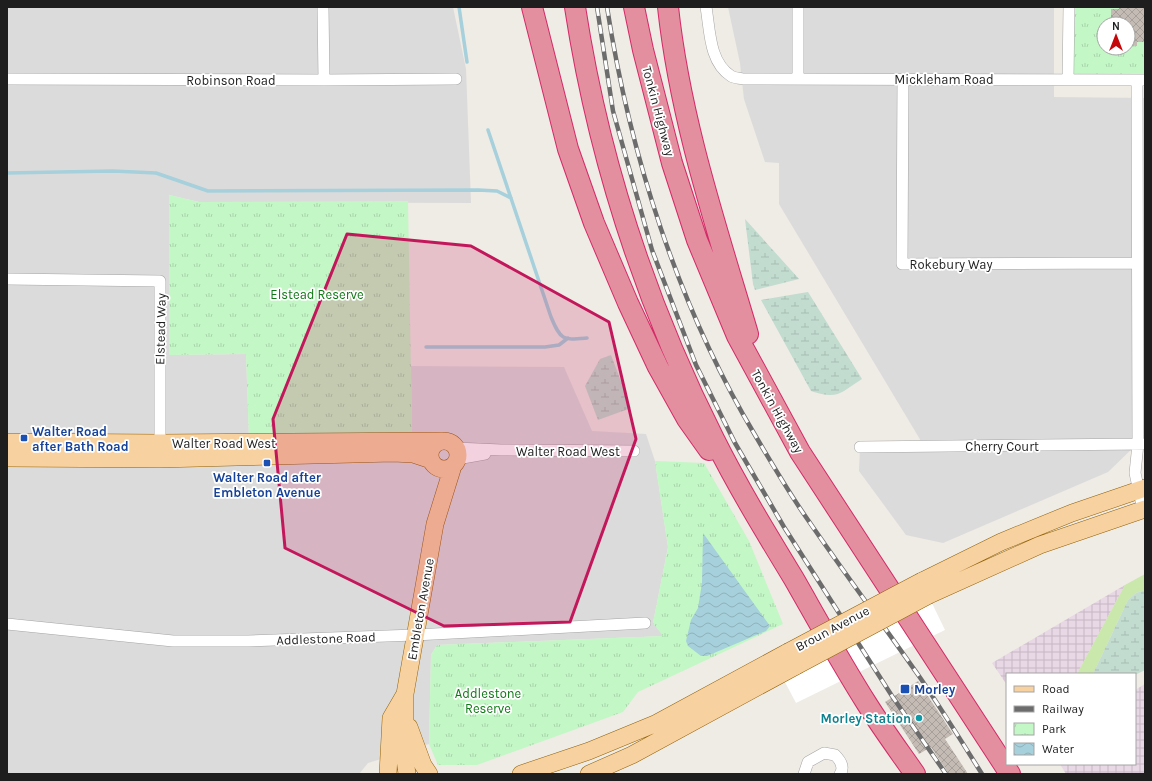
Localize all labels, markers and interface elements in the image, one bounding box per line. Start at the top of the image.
north arrow [1096,16,1136,56]
text: N [1112,20,1120,33]
street label: Tonkin Highway [639,64,678,158]
street label: Mickleham Road [894,72,994,87]
street label: Robinson Road [186,73,276,88]
street label: Rokebury Way [910,257,992,272]
park label: Elstead Reserve [270,287,364,302]
street label: Elstead Way [152,293,169,365]
street label: Tonkin Highway [748,367,807,456]
place label: Walter Road after Bath Road [32,424,129,454]
marker: Walter Road after Bath Road [19,433,29,443]
street label: Walter Road West [172,436,276,451]
street label: Cherry Court [965,439,1039,454]
street label: Walter Road West [516,444,620,459]
marker: Walter Road after Embleton Avenue [262,458,272,468]
place label: Walter Road after Embleton Avenue [213,470,322,500]
street label: Embleton Avenue [404,557,437,661]
street label: Broun Avenue [793,603,872,654]
street label: Addlestone Road [276,629,376,648]
legend [1006,673,1136,765]
place label: Morley [914,682,956,697]
text: Road [1042,682,1070,696]
marker: Morley [899,683,911,695]
park label: Addlestone Reserve [455,686,522,716]
text: Railway [1042,702,1084,716]
place label: Morley Station [821,711,911,726]
marker: Morley Station [914,713,924,723]
text: Park [1042,722,1067,736]
text: Water [1042,742,1075,756]

